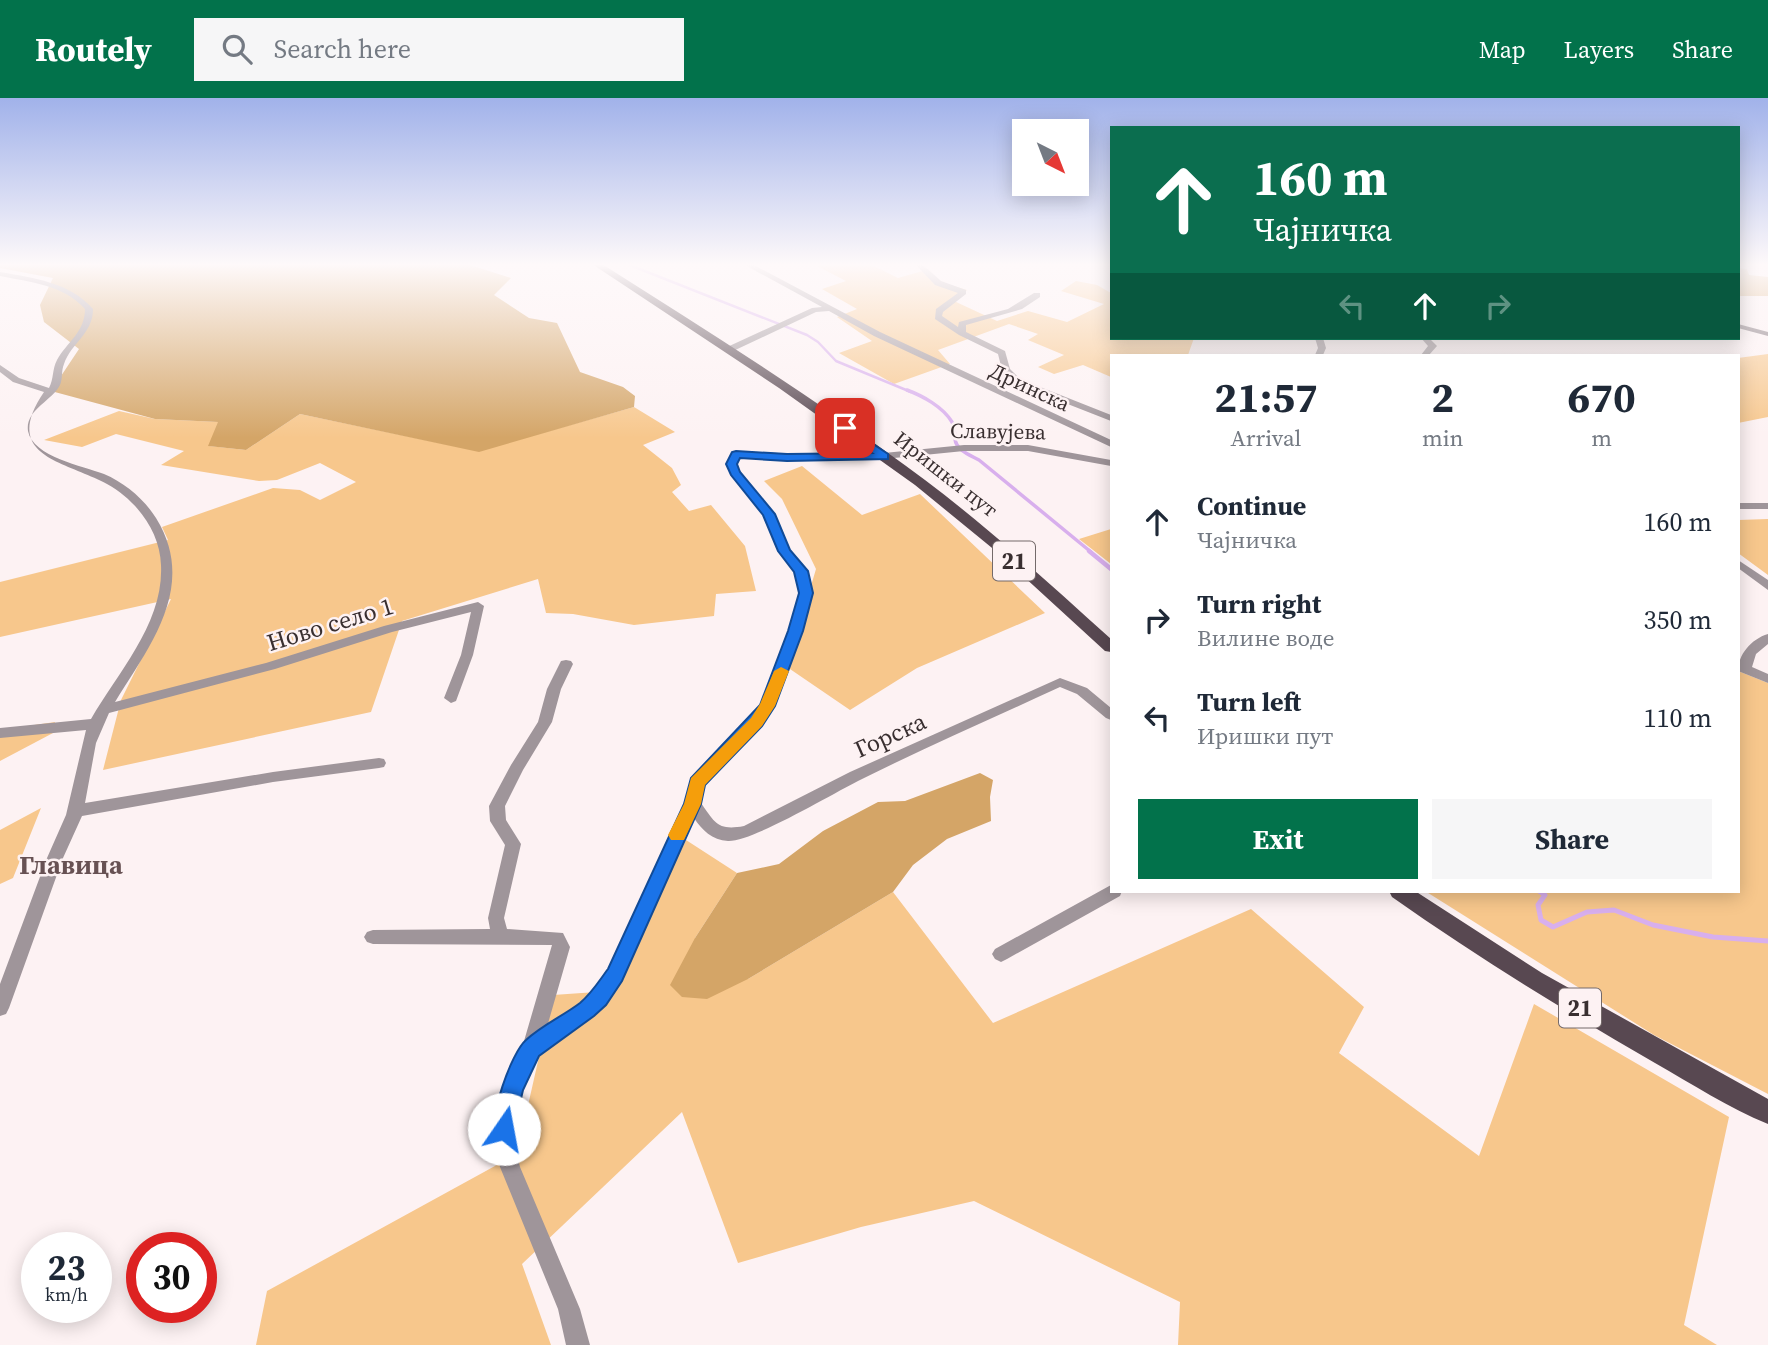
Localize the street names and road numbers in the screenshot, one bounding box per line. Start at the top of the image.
street label: Дринска [985,356,1075,418]
street label: Славујева [950,416,1046,446]
street label: Иришки пут [888,424,1004,524]
road number: 21 [993,542,1035,580]
street label: Ново село 1 [263,589,397,659]
street label: Горска [849,704,932,765]
road number: 21 [1559,988,1601,1028]

